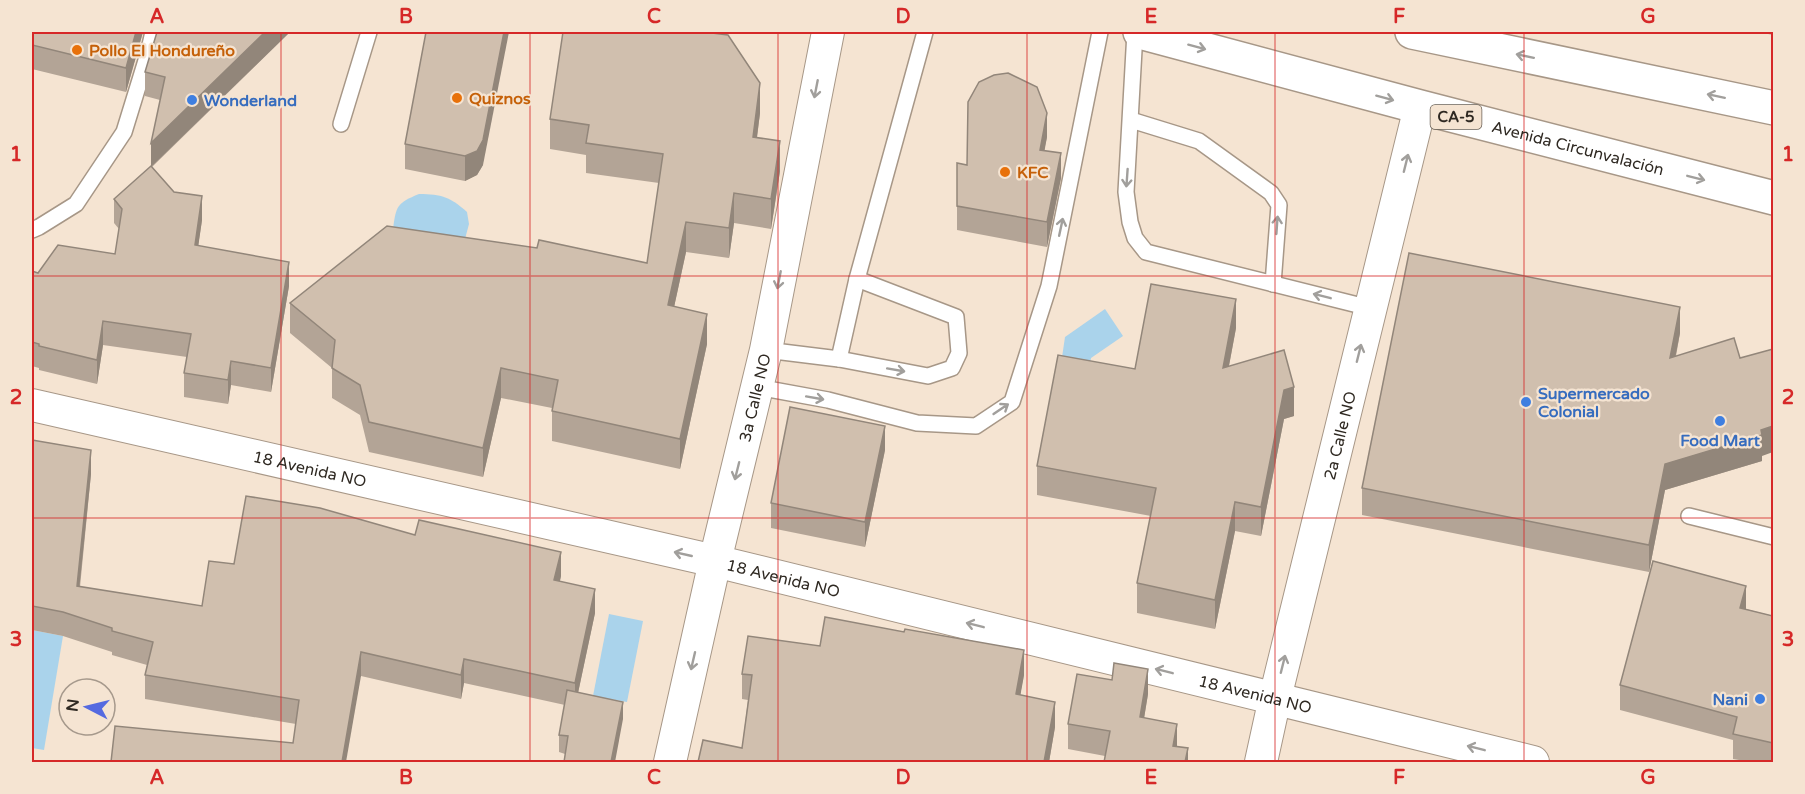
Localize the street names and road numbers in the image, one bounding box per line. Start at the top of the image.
road number: CA-5 [1430,105,1482,129]
street label: Avenida Circunvalación [1489,117,1666,180]
street label: 3a Calle NO [735,352,776,444]
street label: 2a Calle NO [1320,389,1361,482]
street label: 18 Avenida NO [251,447,368,492]
street label: 18 Avenida NO [724,555,842,602]
street label: 18 Avenida NO [1196,671,1314,718]

